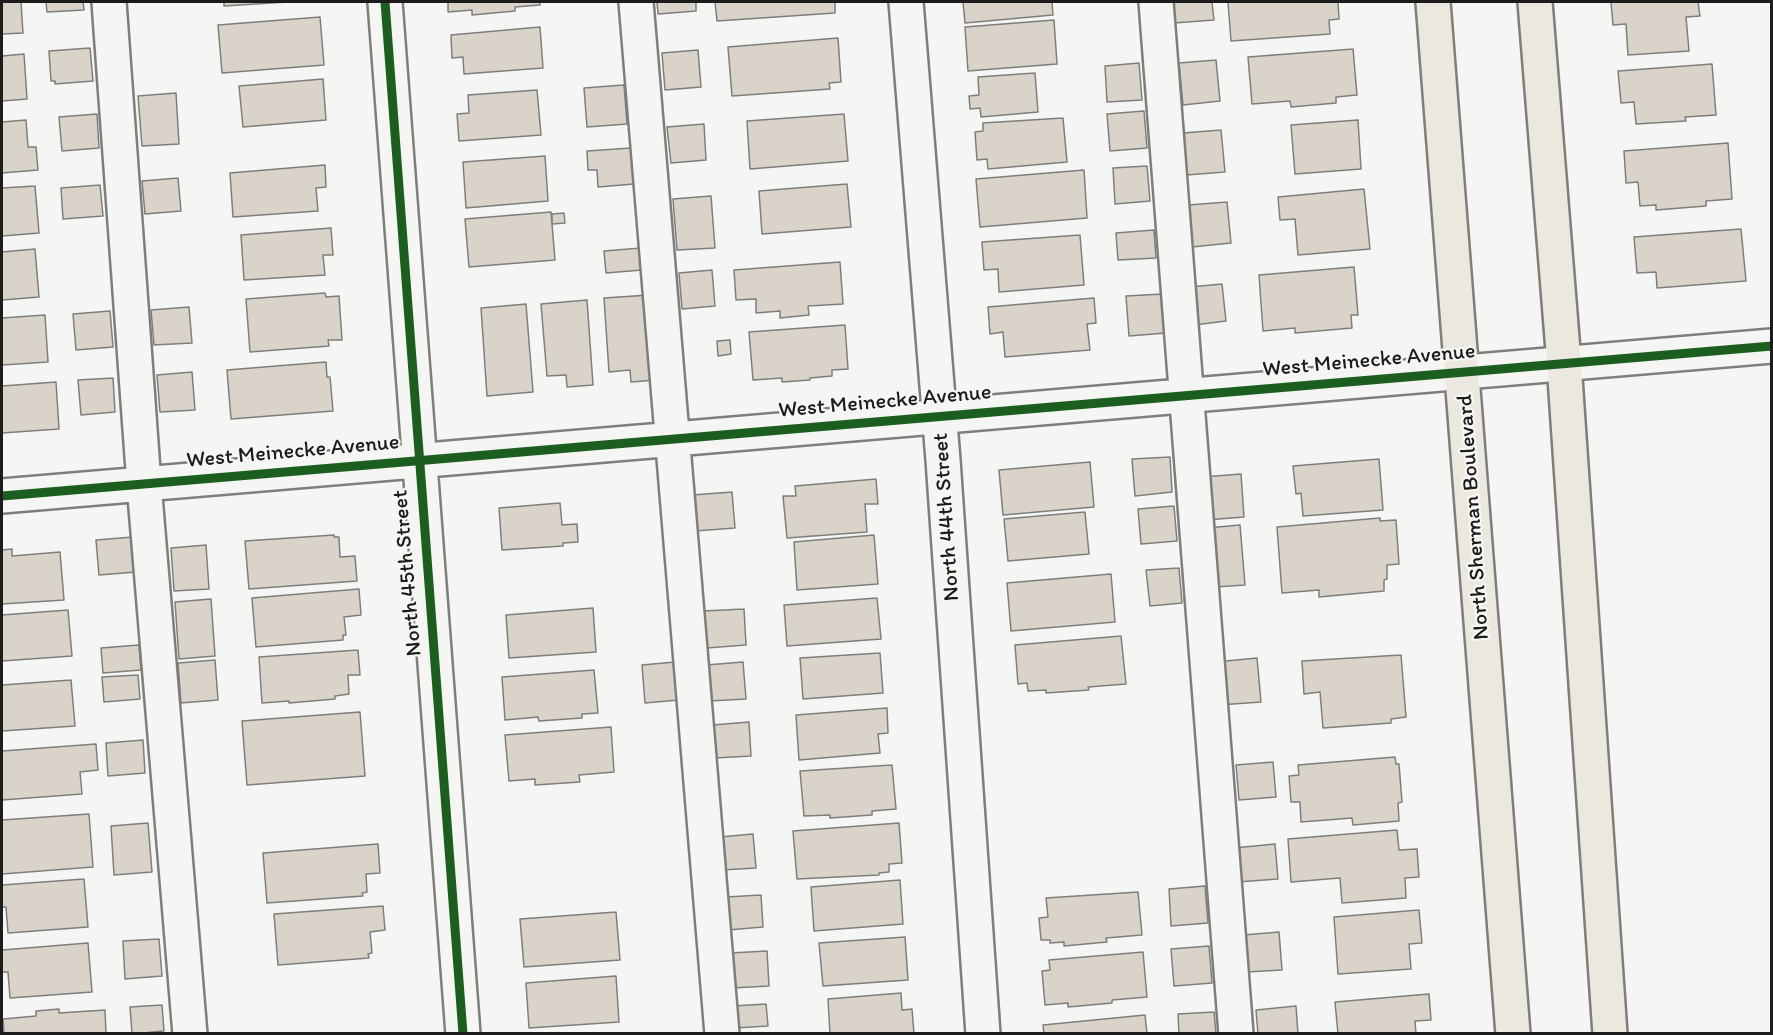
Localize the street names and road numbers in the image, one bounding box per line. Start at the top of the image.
street label: West Meinecke Avenue [1261,339,1477,383]
street label: West Meinecke Avenue [777,380,993,424]
street label: North Sherman Boulevard [1452,393,1496,641]
street label: West Meinecke Avenue [185,430,401,474]
street label: North 44th Street [928,432,966,602]
street label: North 45th Street [388,489,428,657]

